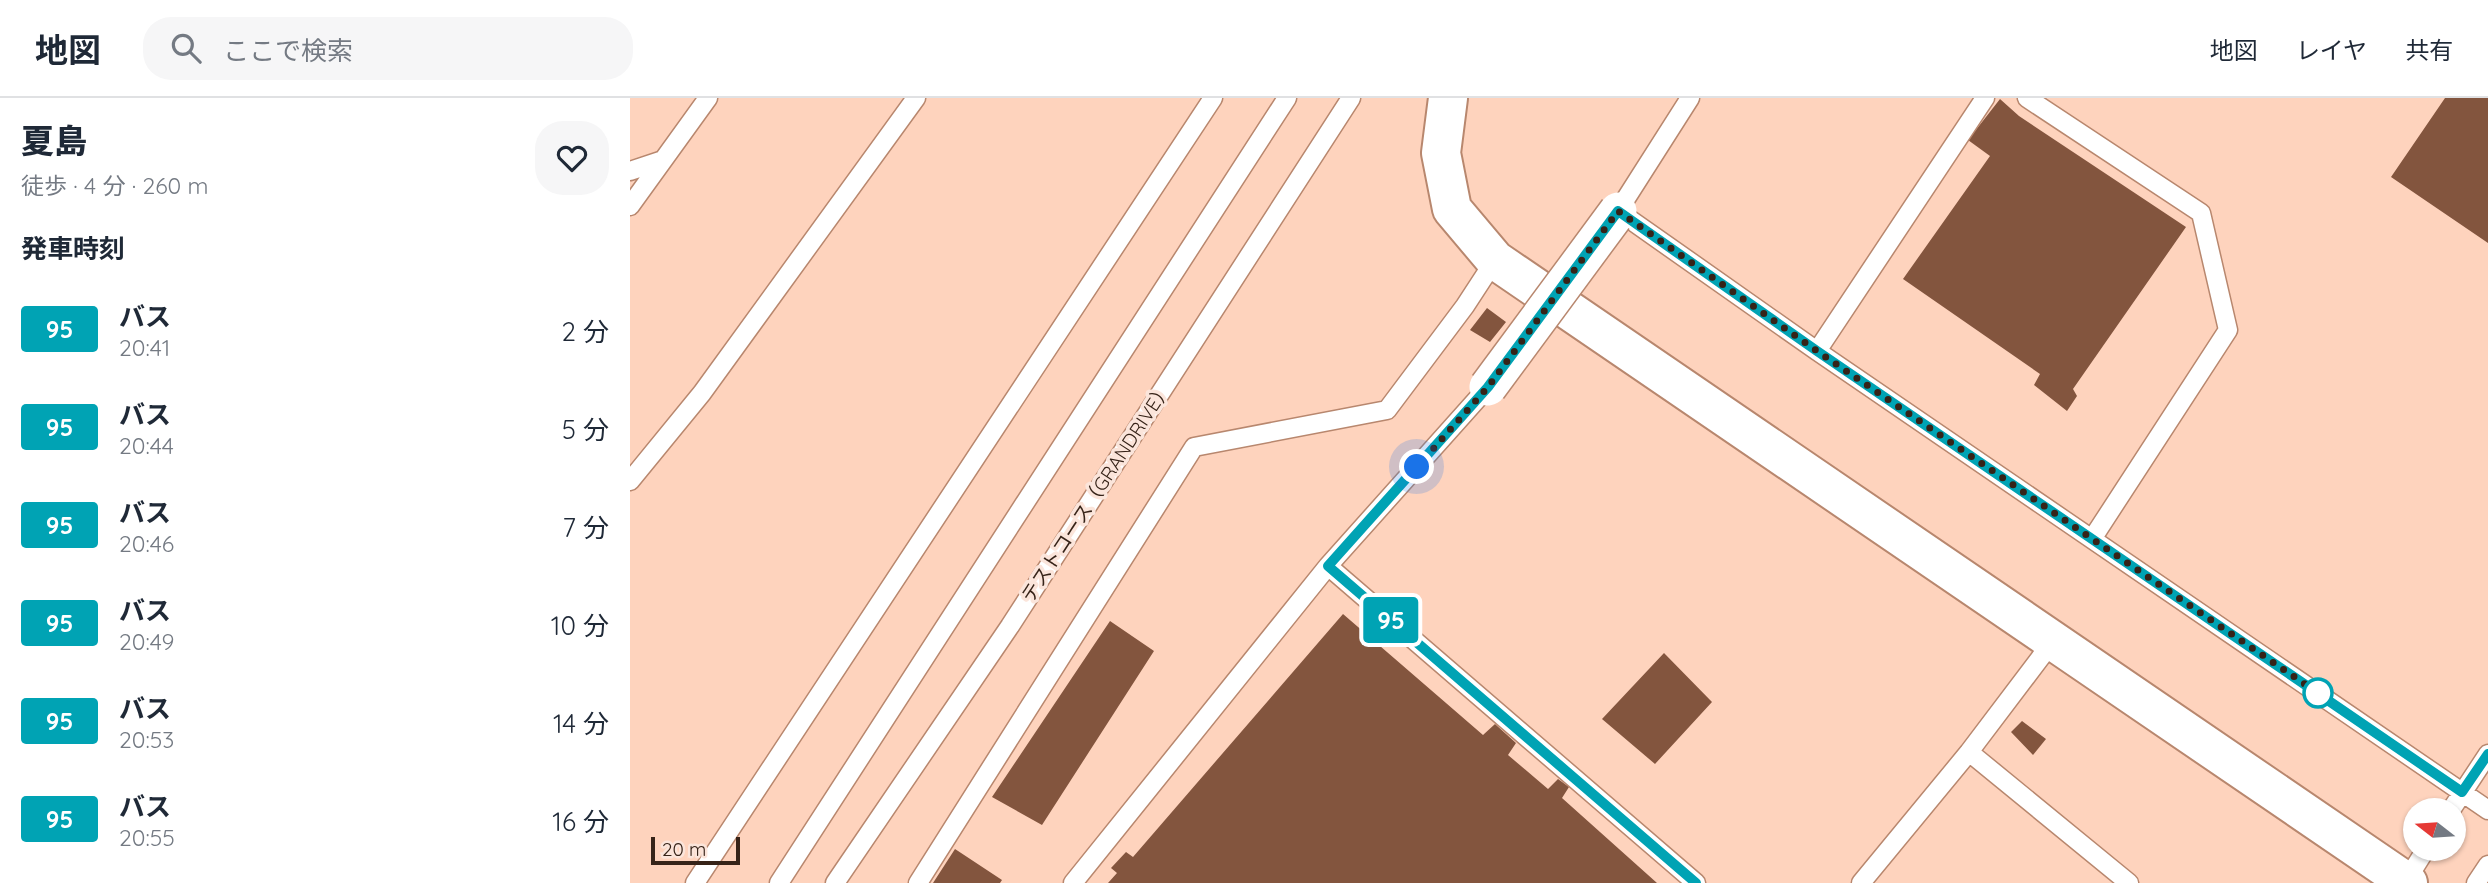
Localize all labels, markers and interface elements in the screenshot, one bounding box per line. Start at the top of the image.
search box [143,17,633,80]
text: 地図 [35,29,101,70]
icon: search [167,29,205,67]
text: ここで検索 [223,34,353,67]
text: 地図 [2210,35,2258,65]
text: レイヤ [2296,35,2367,65]
text: 共有 [2405,35,2453,65]
text: 夏島 [21,120,87,161]
button: heart [535,121,609,195]
text: 徒歩 · 4 分 · 260 m [21,171,209,200]
text: 発車時刻 [21,232,125,265]
text: バス [119,300,171,333]
text: 95 [46,314,73,344]
text: 2 分 [561,315,609,348]
text: 20:41 [119,333,170,362]
street label: テストコース（GRANDRIVE） [1016,377,1176,607]
text: バス [119,398,171,431]
text: 95 [46,412,73,442]
text: 5 分 [562,413,609,446]
text: 20:44 [119,431,174,460]
your location [1399,449,1434,484]
text: バス [119,496,171,529]
text: 95 [46,510,73,540]
text: 7 分 [563,511,609,544]
text: 20:46 [119,529,174,558]
text: バス [119,594,171,627]
line badge: 95 [1360,597,1422,643]
text: 95 [1377,605,1405,635]
text: 95 [46,608,73,638]
text: 10 分 [551,609,609,642]
text: 20:49 [119,627,174,656]
unlabelled marker [2303,678,2333,708]
text: バス [119,692,171,725]
text: 95 [46,706,73,736]
text: 14 分 [553,707,609,740]
text: 20:53 [119,725,174,754]
text: バス [119,790,171,823]
north arrow [2403,798,2466,861]
map controls [2403,798,2466,861]
text: 95 [46,804,73,834]
text: 16 分 [552,805,609,838]
text: 20:55 [119,823,175,852]
scale bar [651,834,740,866]
text: 20 m [662,837,706,861]

